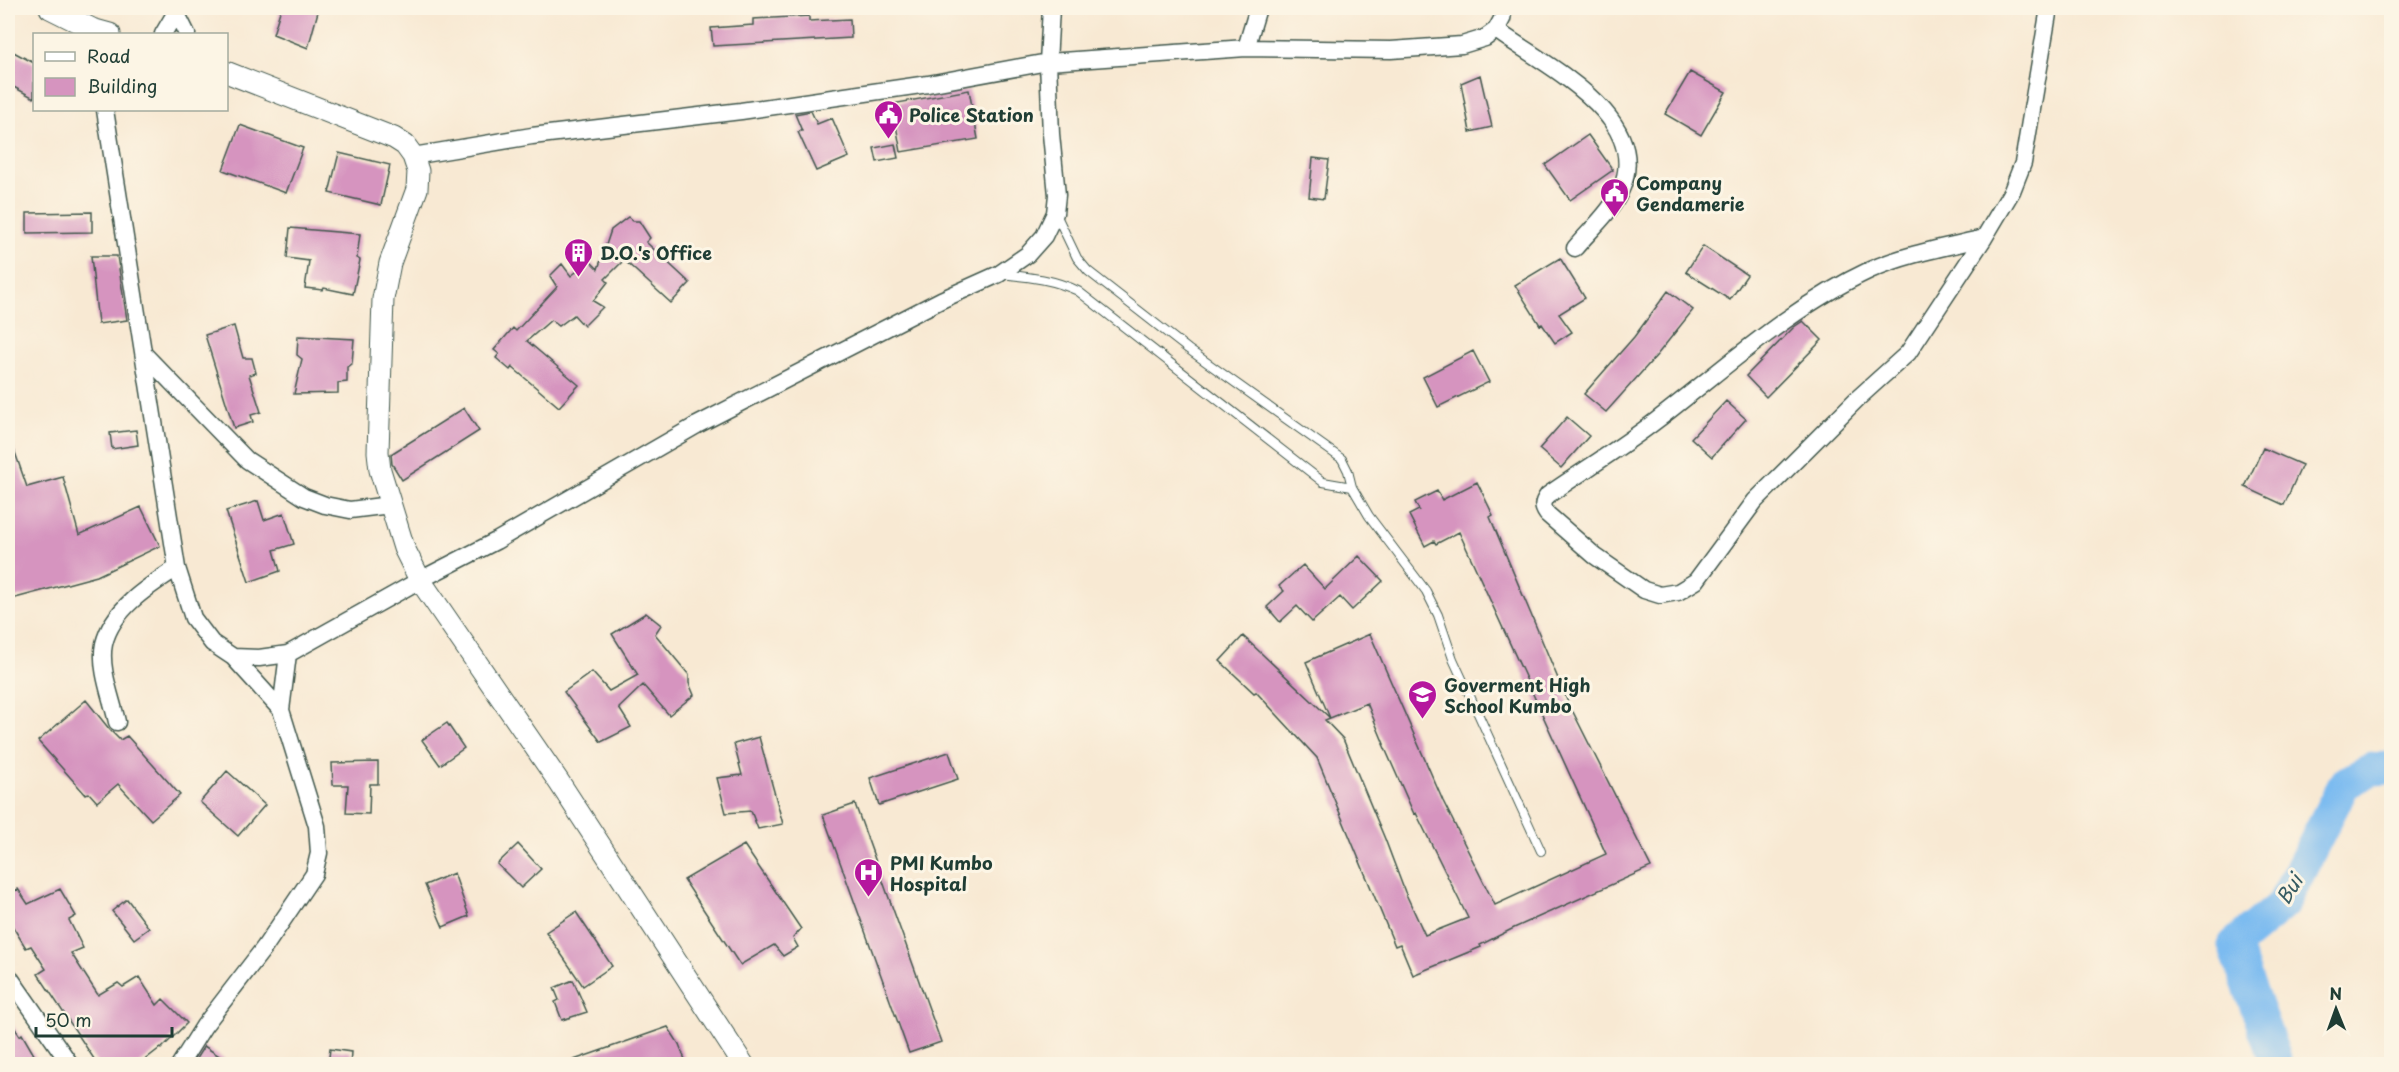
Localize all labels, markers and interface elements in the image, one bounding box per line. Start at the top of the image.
legend [33,33,228,111]
text: Road [87,42,131,69]
text: Building [87,72,157,99]
public building icon: Police Station [872,98,904,140]
place label: Police Station [909,101,1034,128]
place label: Company Gendamerie [1636,169,1745,217]
public building icon: Company Gendamerie [1599,176,1631,218]
building icon: D.O.'s Office [563,236,595,278]
place label: D.O.'s Office [600,239,712,266]
place label: Goverment High School Kumbo [1444,671,1591,719]
school or university icon: Goverment High School Kumbo [1407,678,1439,720]
place label: PMI Kumbo Hospital [890,849,993,897]
hospital icon: PMI Kumbo Hospital [853,856,885,898]
water label: Bui [2268,865,2311,910]
north arrow [2306,979,2366,1039]
text: N [2329,981,2342,1005]
scale bar [36,1000,172,1038]
text: 50 m [45,1006,92,1033]

